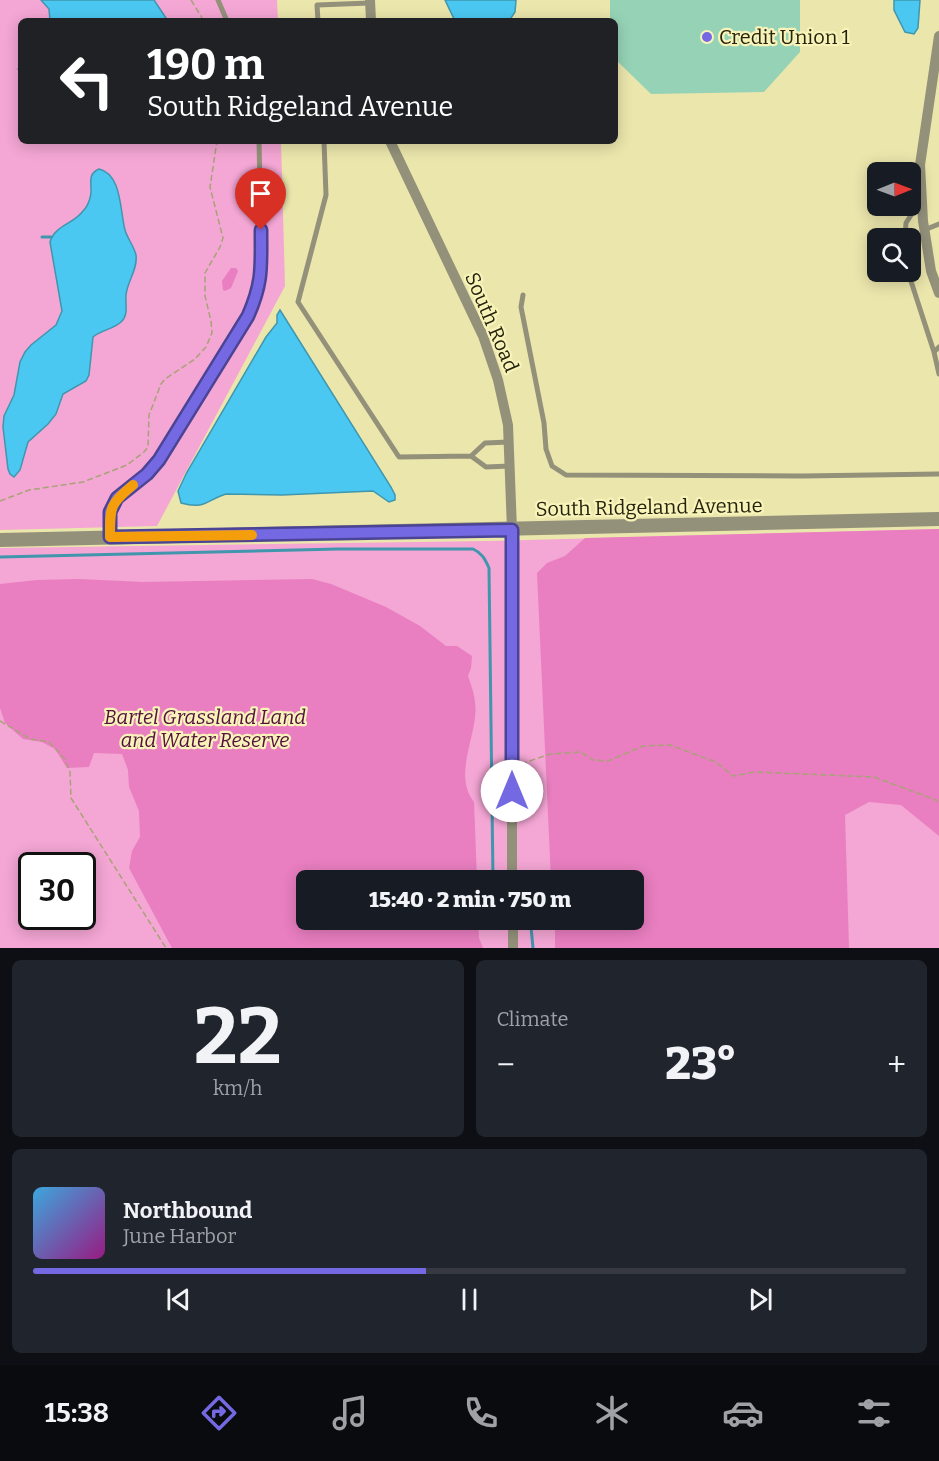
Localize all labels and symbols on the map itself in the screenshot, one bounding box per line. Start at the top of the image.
place label: Credit Union 1 [719,25,850,49]
marker: Credit Union 1 [700,30,714,44]
north arrow [867,162,921,216]
pin [235,168,286,230]
street label: South Road [460,268,524,376]
street label: South Ridgeland Avenue [535,493,763,521]
park label: Bartel Grassland Land and Water Reserve [104,705,306,752]
position arrow [480,759,544,823]
speed limit sign: 30 [18,852,96,930]

